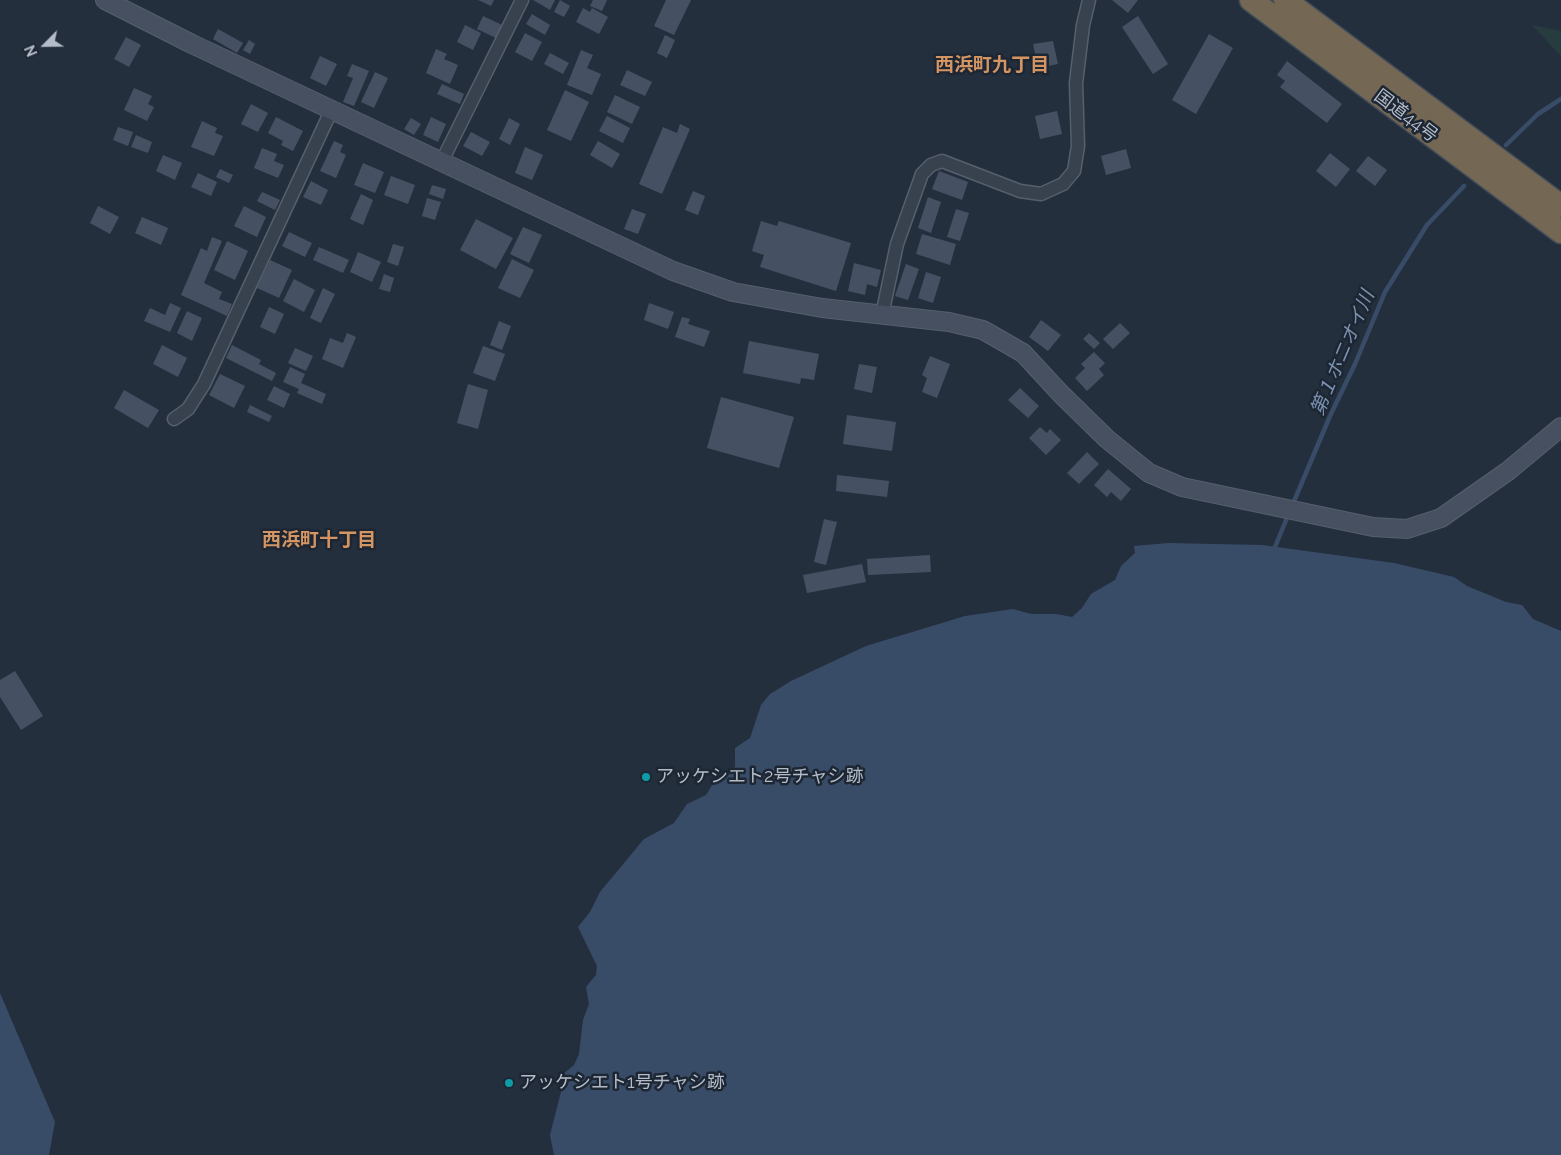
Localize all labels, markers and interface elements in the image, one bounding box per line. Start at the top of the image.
north arrow [20,20,70,70]
text: N [22,43,41,59]
district label: 西浜町九丁目 [935,54,1049,76]
street label: 国道44号 [1370,85,1442,147]
water label: 第１ホニオイ川 [1307,287,1379,419]
district label: 西浜町十丁目 [262,529,376,551]
place label: アッケシエト2号チャシ跡 [656,766,863,788]
marker: アッケシエト2号チャシ跡 [640,771,652,783]
place label: アッケシエト1号チャシ跡 [519,1072,725,1094]
marker: アッケシエト1号チャシ跡 [503,1077,515,1089]

